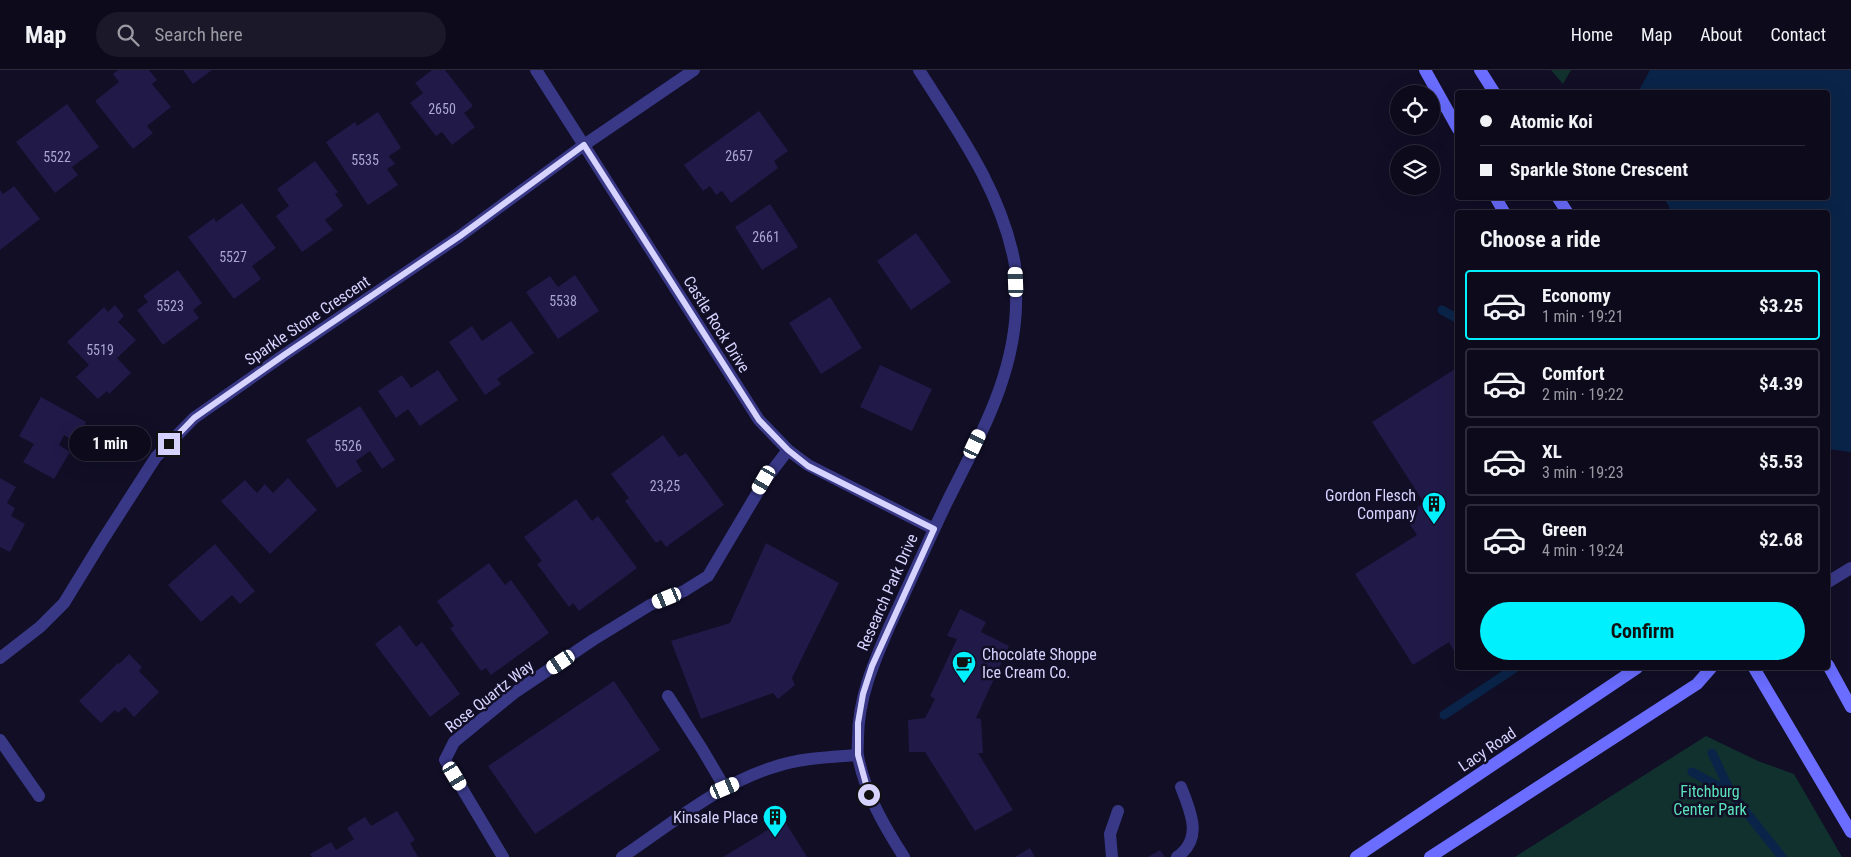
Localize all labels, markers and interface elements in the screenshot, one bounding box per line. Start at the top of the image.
search box [96,12,446,57]
text: Map [25,21,66,49]
icon: search [114,21,142,49]
text: Search here [154,23,243,46]
text: Home [1571,24,1613,45]
text: Map [1641,24,1672,45]
text: About [1700,24,1742,45]
text: Contact [1770,24,1826,45]
map controls [1390,85,1440,195]
button: locate [1390,85,1440,135]
house number: 2650 [428,101,456,117]
text: Atomic Koi [1510,110,1593,133]
button: layers [1390,145,1440,195]
house number: 2657 [725,148,753,164]
house number: 5522 [43,149,71,165]
house number: 5535 [351,152,379,168]
text: Sparkle Stone Crescent [1510,158,1688,181]
text: Choose a ride [1480,227,1601,252]
house number: 2661 [752,229,780,245]
house number: 5527 [219,249,247,265]
car [1007,267,1024,297]
street label: Sparkle Stone Crescent [241,271,374,369]
street label: Castle Rock Drive [679,272,754,376]
icon: car [1482,283,1527,328]
text: Economy [1542,284,1611,307]
house number: 5538 [549,293,577,309]
text: $3.25 [1759,294,1803,317]
house number: 5523 [156,298,184,314]
text: 1 min · 19:21 [1542,307,1624,326]
house number: 5519 [86,342,114,358]
icon: car [1482,361,1527,406]
text: Comfort [1542,362,1605,385]
text: $4.39 [1759,372,1803,395]
text: 2 min · 19:22 [1542,385,1624,404]
callout: 1 min [69,426,152,462]
car [961,427,988,461]
route end [158,433,180,455]
text: 1 min [92,434,128,453]
house number: 5526 [334,438,362,454]
icon: car [1482,439,1527,484]
text: XL [1542,440,1562,463]
text: $5.53 [1759,450,1803,473]
car [750,463,777,497]
text: 3 min · 19:23 [1542,463,1624,482]
house number: 23,25 [650,478,680,494]
place label: Gordon Flesch Company [1325,486,1416,523]
building icon: Gordon Flesch Company [1421,491,1447,525]
icon: car [1482,517,1527,562]
text: Green [1542,518,1587,541]
text: $2.68 [1759,528,1803,551]
street label: Research Park Drive [853,531,922,654]
text: 4 min · 19:24 [1542,541,1624,560]
car [650,585,683,611]
button: Confirm [1480,602,1805,660]
place label: Chocolate Shoppe Ice Cream Co. [982,645,1097,682]
car [544,647,577,677]
cafe icon: Chocolate Shoppe Ice Cream Co. [951,650,977,684]
street label: Rose Quartz Way [441,656,538,737]
street label: Lacy Road [1455,723,1520,775]
car [440,759,469,793]
car [708,775,741,801]
park label: Fitchburg Center Park [1673,782,1748,819]
route start [858,784,880,806]
building icon: Kinsale Place [762,804,788,838]
place label: Kinsale Place [673,808,758,827]

